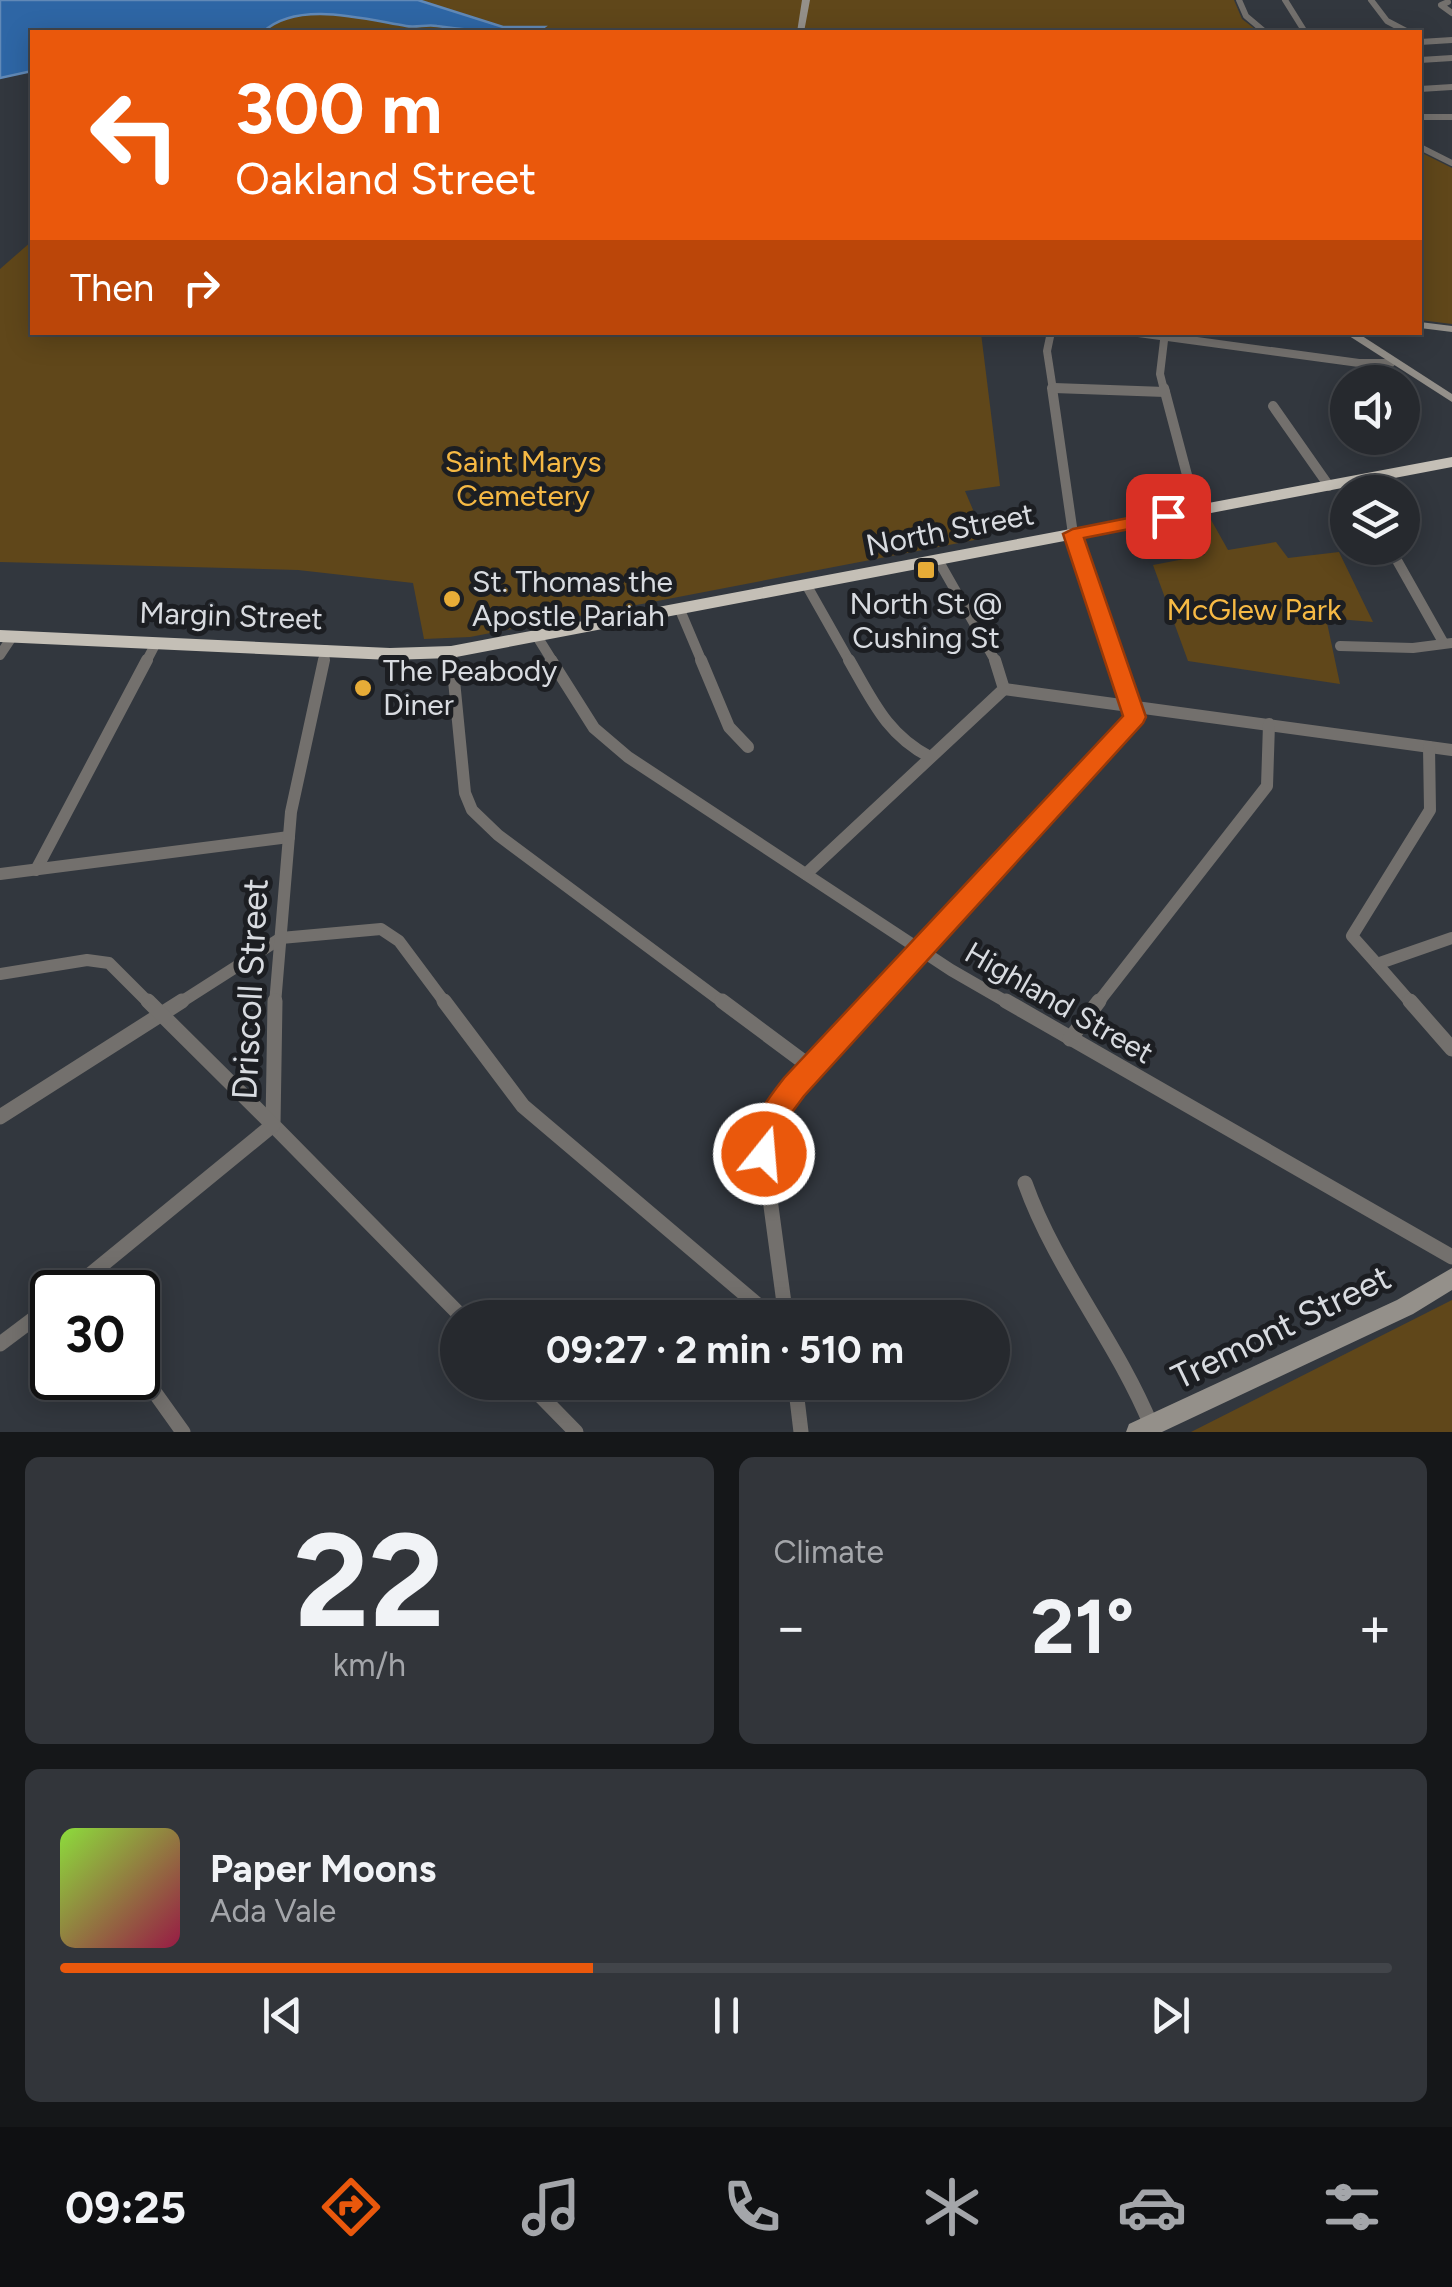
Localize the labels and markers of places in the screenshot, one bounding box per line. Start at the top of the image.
pin [1126,474,1211,559]
marker: North St @ Cushing St [915,559,937,581]
place label: St. Thomas the Apostle Pariah [472,563,673,634]
place label: North St @ Cushing St [849,585,1003,656]
marker: St. Thomas the Apostle Pariah [441,588,463,610]
place label: The Peabody Diner [383,652,557,723]
marker: The Peabody Diner [352,677,374,699]

